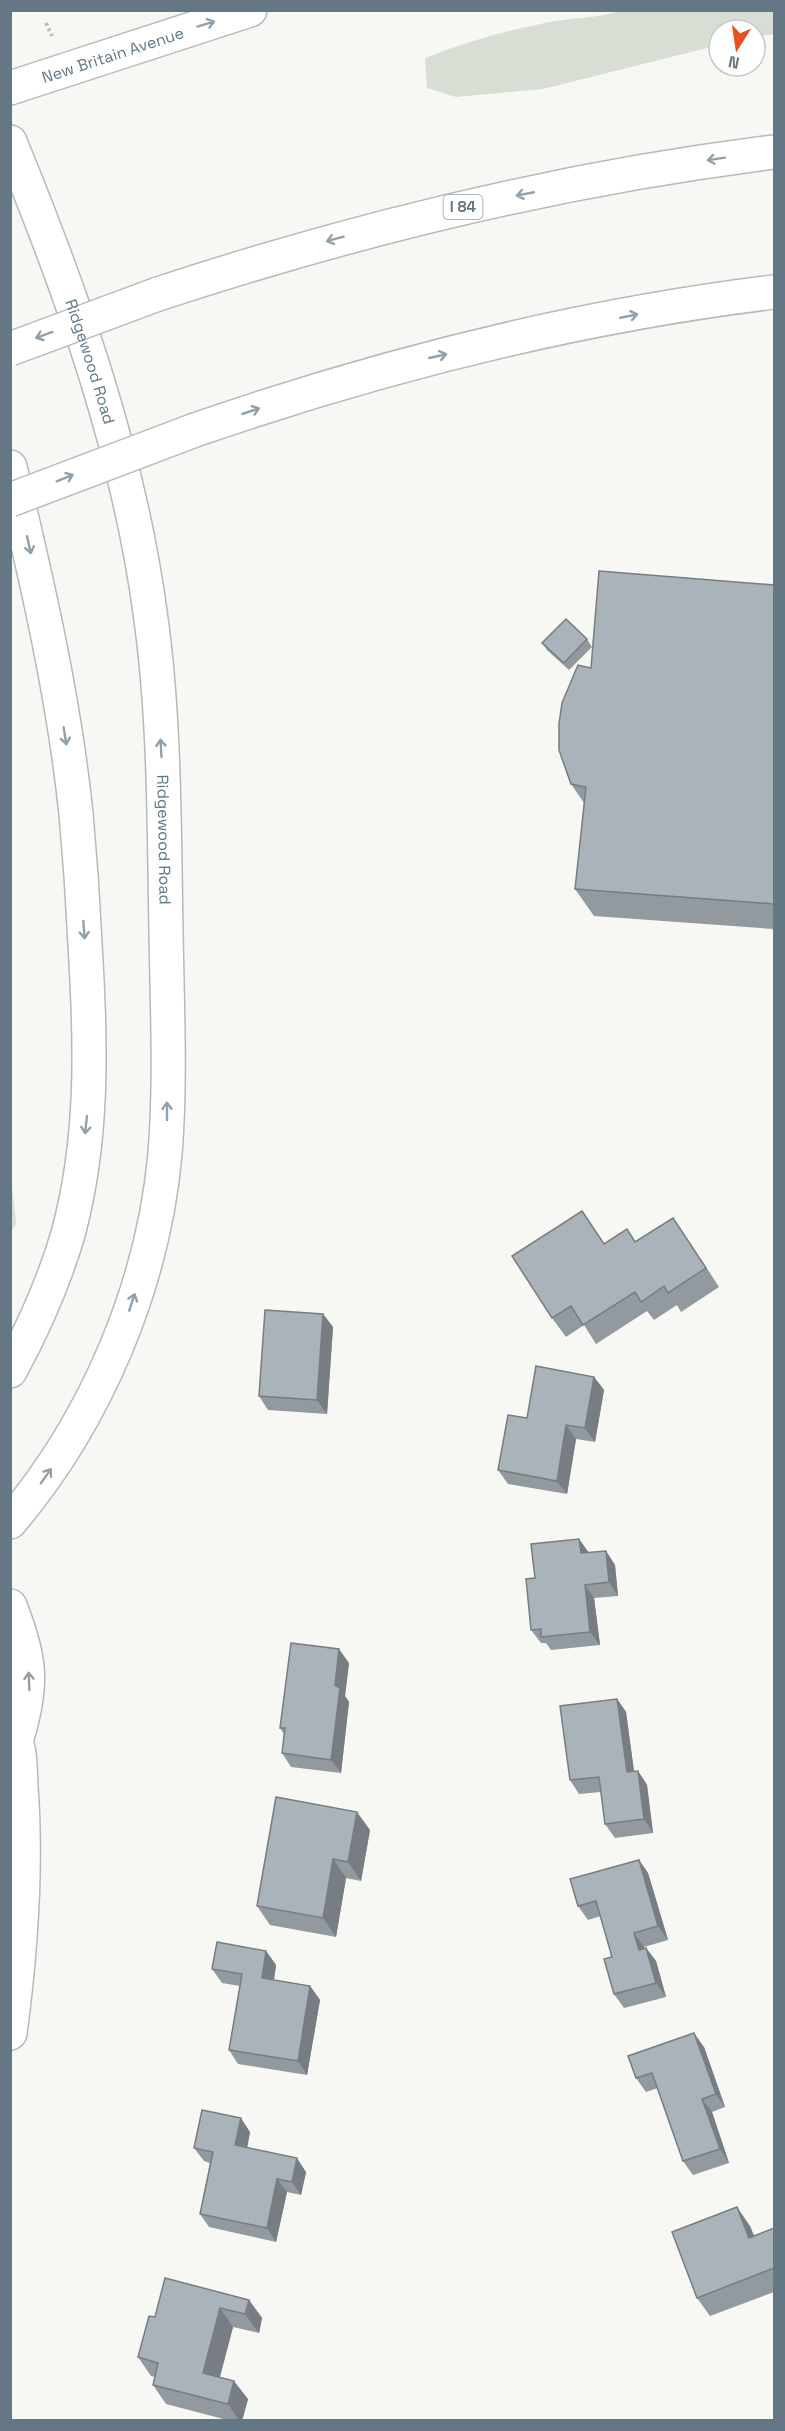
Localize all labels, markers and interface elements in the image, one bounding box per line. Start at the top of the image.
one-way arrow [196,18,215,29]
north arrow [707,18,767,78]
street label: New Britain Avenue [39,22,187,88]
text: N [727,51,741,74]
one-way arrow [707,154,727,165]
one-way arrow [515,189,535,200]
road number: I 84 [444,195,482,219]
one-way arrow [326,234,345,245]
street label: Ridgewood Road [60,296,120,427]
one-way arrow [618,310,638,321]
one-way arrow [35,331,54,342]
one-way arrow [428,350,447,361]
one-way arrow [241,405,260,416]
one-way arrow [55,472,74,483]
one-way arrow [23,535,35,554]
one-way arrow [60,726,71,746]
one-way arrow [155,738,166,758]
street label: Ridgewood Road [152,774,176,905]
one-way arrow [79,920,90,940]
one-way arrow [161,1101,173,1121]
one-way arrow [80,1115,91,1134]
one-way arrow [127,1293,138,1312]
one-way arrow [40,1468,52,1484]
one-way arrow [23,1672,34,1691]

